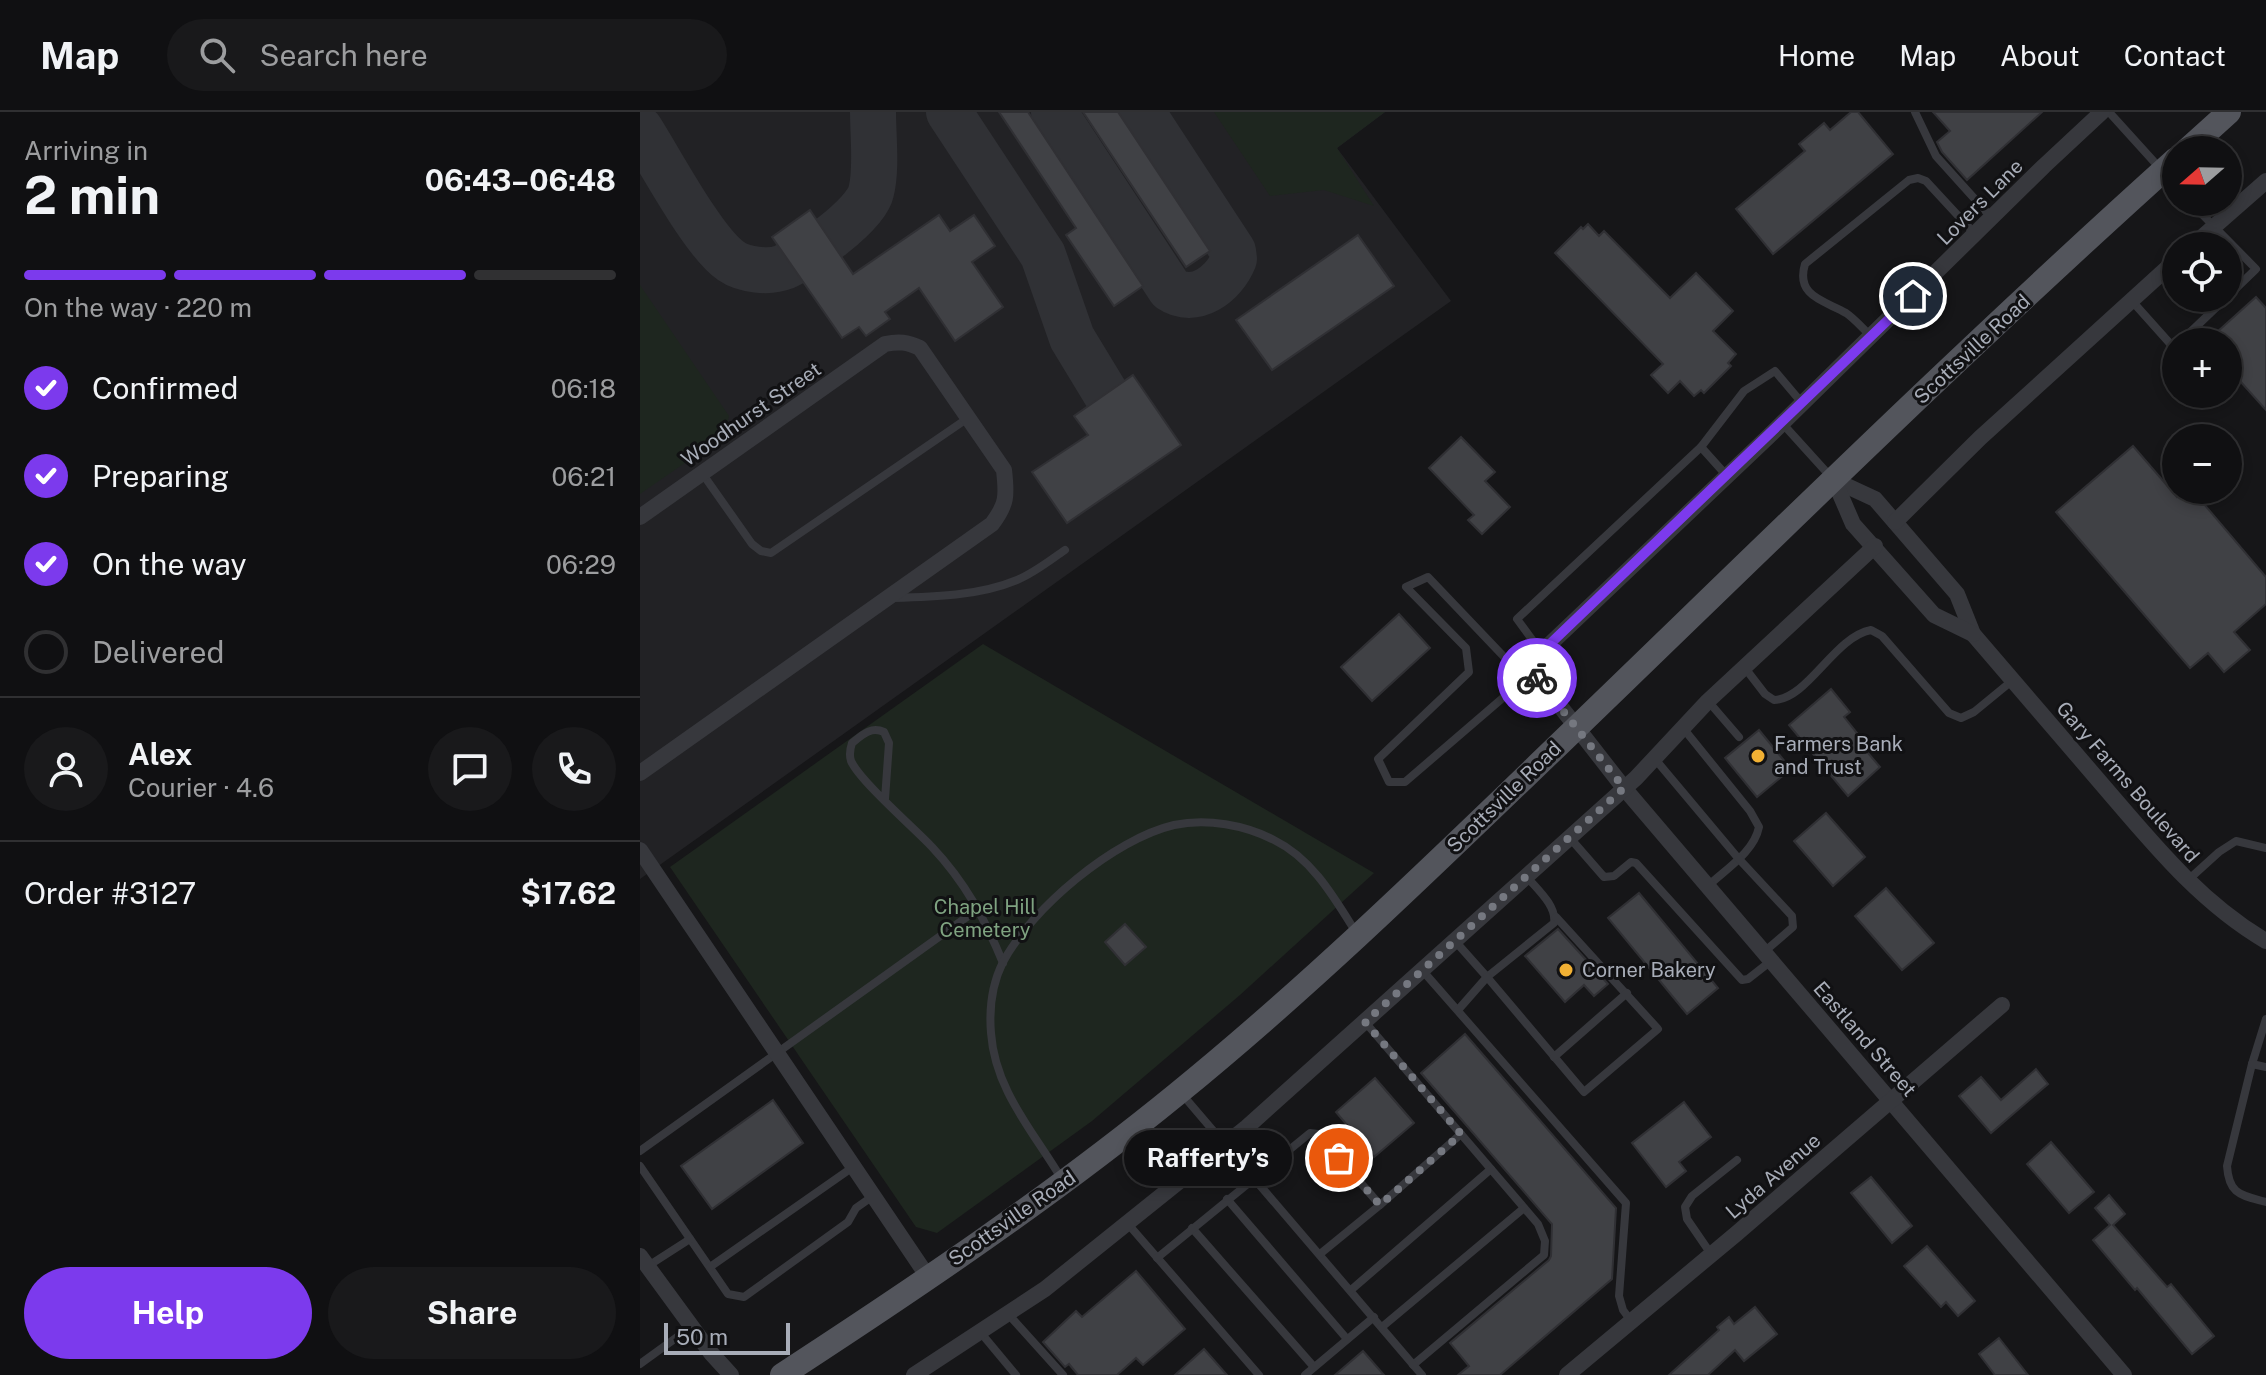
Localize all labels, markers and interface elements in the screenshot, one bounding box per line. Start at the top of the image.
search box [167,19,727,91]
text: Map [40,33,119,78]
icon: search [195,33,239,77]
text: Search here [259,37,428,73]
text: Home [1778,39,1855,72]
text: Map [1899,39,1956,72]
text: About [2000,39,2080,72]
text: Contact [2124,39,2226,72]
text: Arriving in [24,135,148,166]
north arrow [2162,136,2242,216]
map controls [2162,136,2242,504]
street label: Lovers Lane [1932,154,2028,250]
text: 06:43–06:48 [425,162,616,198]
text: 2 min [24,165,160,226]
button: locate [2162,232,2242,312]
pin [1879,262,1947,330]
icon: home [1891,274,1935,318]
street label: Scottsville Road [1909,289,2035,409]
text: On the way · 220 m [24,292,252,323]
button: + [2162,328,2242,408]
street label: Woodhurst Street [677,357,825,471]
icon: check [24,366,68,410]
text: Confirmed [92,370,238,406]
text: 06:18 [551,373,616,404]
button: − [2162,424,2242,504]
icon: check [24,454,68,498]
text: Preparing [92,458,229,494]
text: 06:21 [552,461,616,492]
icon: check [24,542,68,586]
text: On the way [92,546,246,582]
text: 06:29 [546,549,616,580]
text: Delivered [92,634,224,670]
courier [1497,638,1577,718]
icon: bike [1515,656,1559,700]
street label: Gary Farms Boulevard [2051,697,2205,867]
button: person [24,727,108,811]
button: chat [428,727,512,811]
button: phone [532,727,616,811]
place label: Farmers Bank and Trust [1774,732,1903,779]
text: Alex [128,736,192,772]
street label: Scottsville Road [1442,736,1566,858]
marker: Farmers Bank and Trust [1749,747,1767,765]
text: Courier · 4.6 [128,772,274,803]
text: Order #3127 [24,875,196,911]
text: $17.62 [520,875,616,911]
park label: Chapel Hill Cemetery [934,895,1036,942]
place label: Corner Bakery [1582,958,1716,982]
marker: Corner Bakery [1557,961,1575,979]
street label: Eastland Street [1808,977,1922,1101]
pin [1305,1124,1373,1192]
street label: Lyda Avenue [1721,1128,1825,1224]
callout: Rafferty’s [1123,1130,1291,1186]
icon: bag [1317,1136,1361,1180]
text: Rafferty’s [1147,1142,1269,1173]
street label: Scottsville Road [944,1165,1080,1271]
button: Help [24,1267,312,1359]
button: Share [328,1267,616,1359]
scale bar [664,1319,790,1355]
text: 50 m [676,1324,728,1350]

